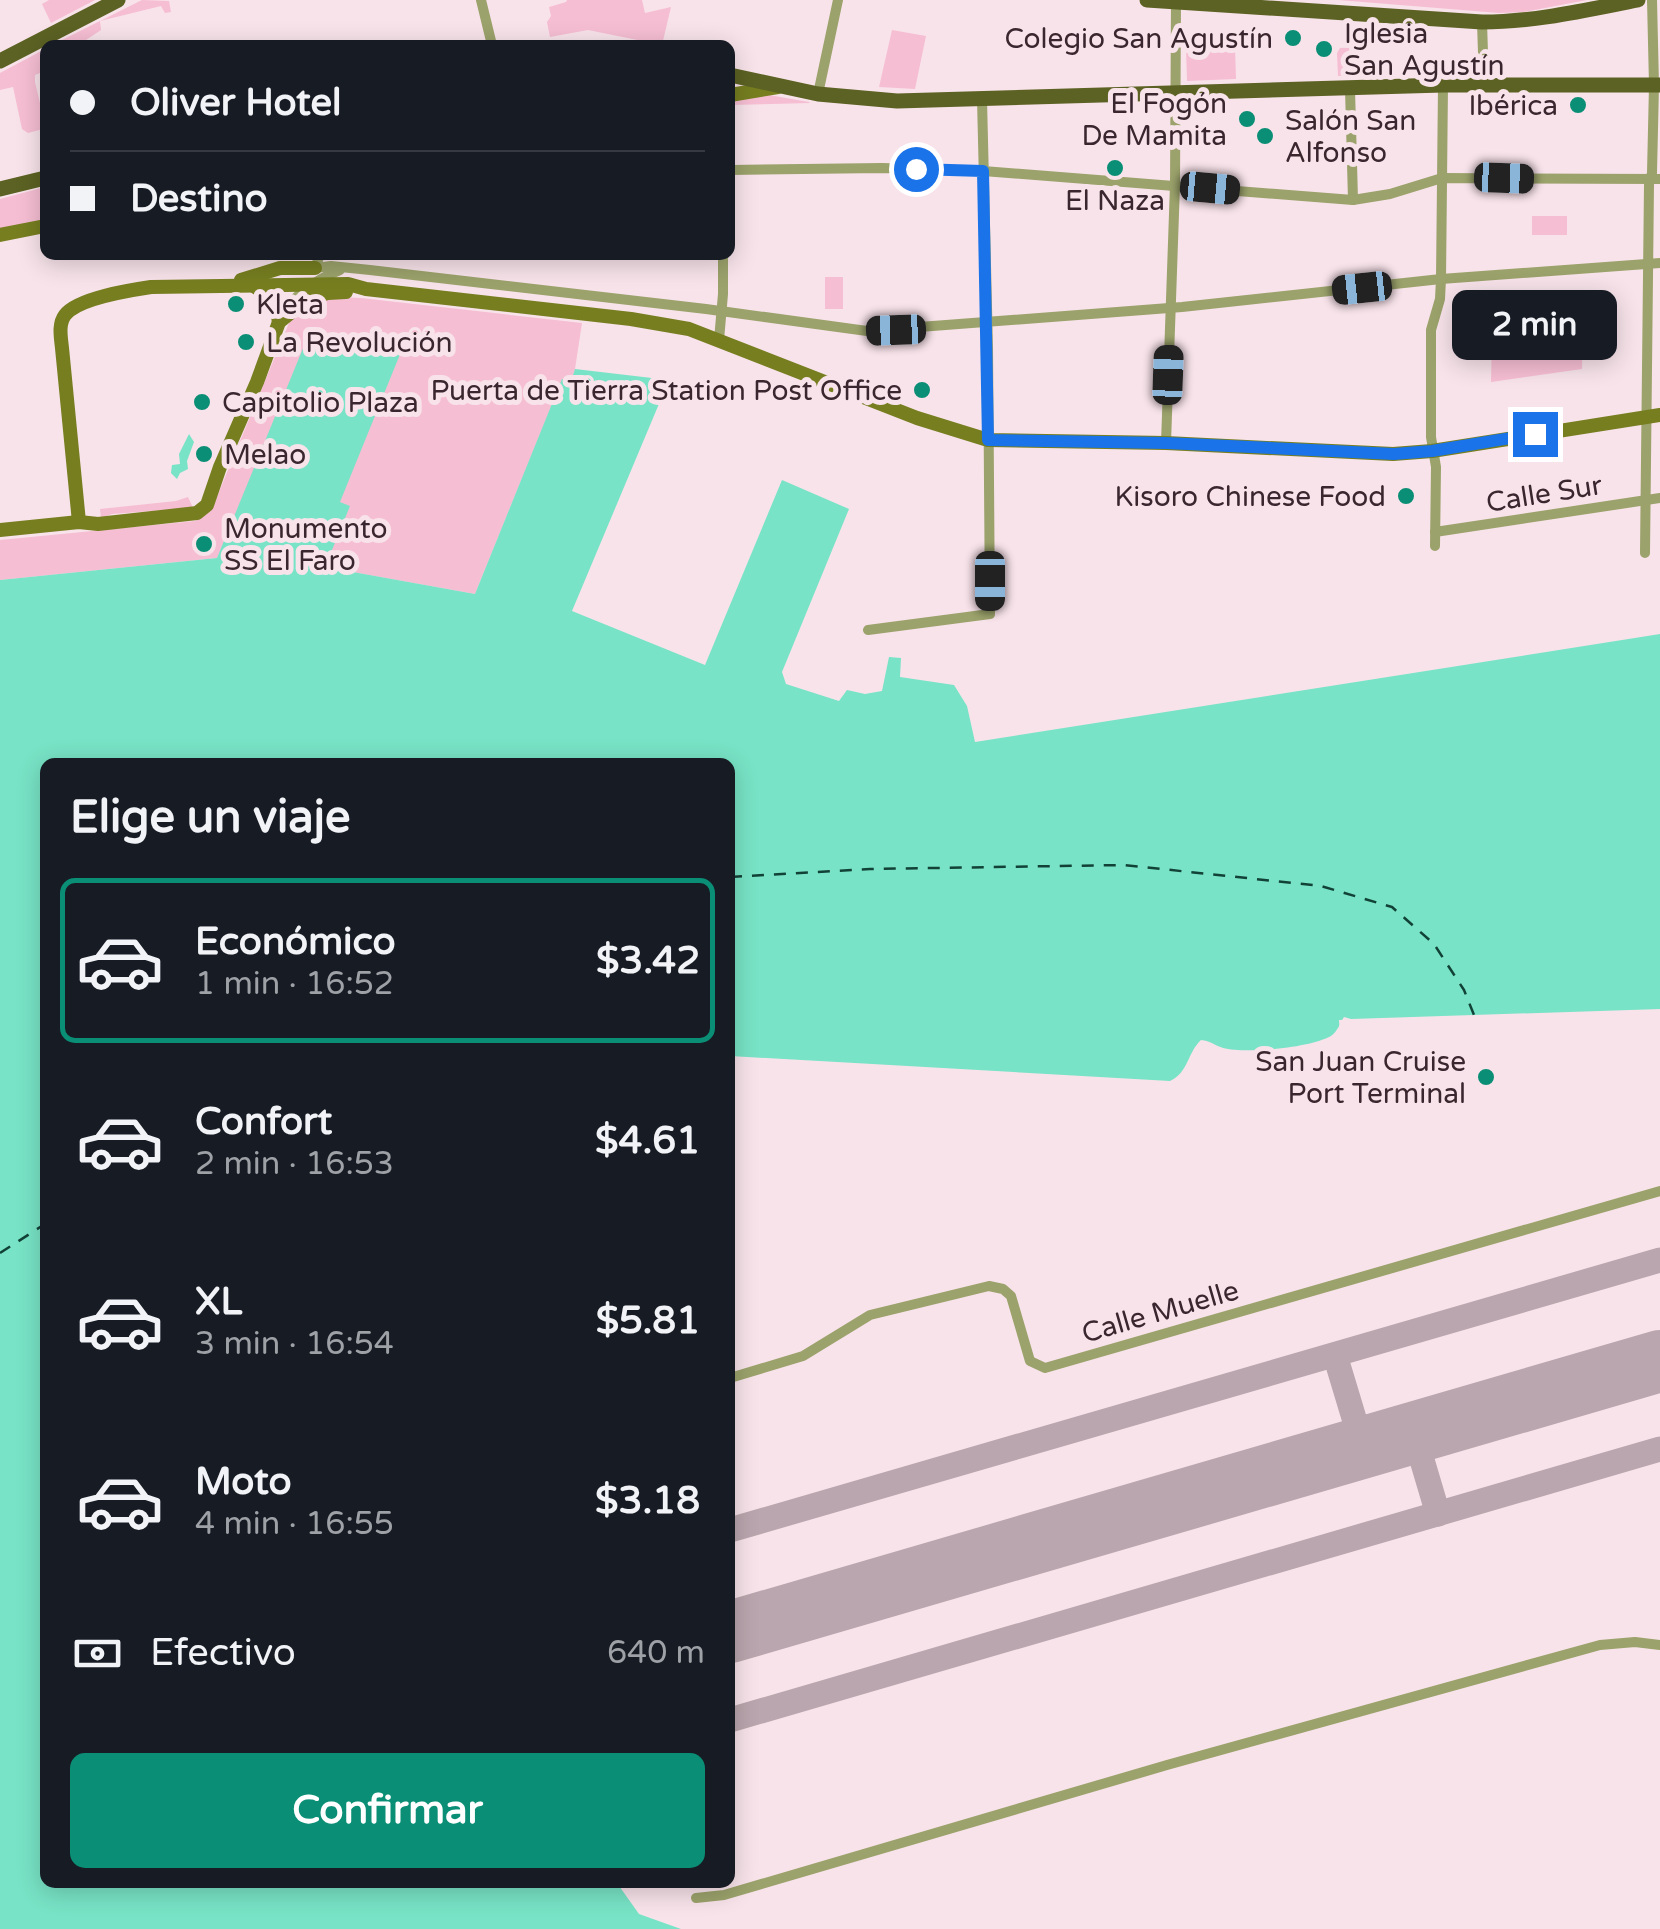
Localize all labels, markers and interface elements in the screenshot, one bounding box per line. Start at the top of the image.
place label: Iglesia San Agustín [1344,17,1505,83]
place label: Colegio San Agustín [1005,22,1273,56]
marker: Colegio San Agustín [1282,27,1304,49]
marker: Iglesia San Agustín [1313,38,1335,60]
text: Oliver Hotel [130,80,342,126]
place label: El Fogón De Mamita [1081,87,1227,153]
place label: Ibérica [1468,89,1558,123]
marker: Ibérica [1567,94,1589,116]
place label: Salón San Alfonso [1285,104,1416,170]
marker: El Fogón De Mamita [1236,108,1258,130]
marker: Salón San Alfonso [1254,125,1276,147]
route start [894,147,939,192]
marker: El Naza [1104,157,1126,179]
car [1473,162,1535,194]
car [1179,170,1241,206]
text: Destino [130,176,268,222]
place label: El Naza [1065,184,1165,218]
car [1331,270,1393,306]
place label: Kleta [256,288,324,322]
callout: 2 min [1452,289,1618,359]
marker: Kleta [225,293,247,315]
text: 2 min [1492,306,1577,344]
car [865,314,927,346]
place label: La Revolución [266,326,452,360]
marker: La Revolución [235,331,257,353]
car [1152,344,1184,406]
place label: Puerta de Tierra Station Post Office [430,374,902,408]
marker: Puerta de Tierra Station Post Office [911,379,933,401]
place label: Capitolio Plaza [222,386,419,420]
marker: Capitolio Plaza [191,391,213,413]
route end [1513,412,1558,457]
place label: Melao [224,438,306,472]
marker: Melao [193,443,215,465]
street label: Calle Sur [1484,468,1605,520]
place label: Kisoro Chinese Food [1115,480,1386,514]
marker: Kisoro Chinese Food [1395,485,1417,507]
place label: Monumento SS El Faro [224,512,387,578]
marker: Monumento SS El Faro [193,533,215,555]
car [975,551,1005,611]
text: Elige un viaje [70,791,350,845]
icon: car [75,916,165,1006]
text: Económico [195,919,396,965]
text: $3.42 [596,938,700,984]
text: 1 min · 16:52 [195,965,394,1003]
place label: San Juan Cruise Port Terminal [1255,1045,1466,1111]
marker: San Juan Cruise Port Terminal [1475,1066,1497,1088]
icon: car [75,1096,165,1186]
text: Confort [195,1099,332,1145]
text: $4.61 [595,1118,700,1164]
text: 2 min · 16:53 [195,1145,394,1183]
street label: Calle Muelle [1078,1273,1243,1351]
icon: car [75,1276,165,1366]
text: XL [195,1279,242,1325]
text: $5.81 [596,1298,700,1344]
text: 3 min · 16:54 [195,1325,394,1363]
icon: car [75,1456,165,1546]
text: Moto [195,1459,291,1505]
text: $3.18 [595,1478,700,1524]
text: 4 min · 16:55 [195,1505,394,1543]
icon: cash [70,1626,125,1681]
text: Efectivo [150,1630,296,1676]
text: 640 m [607,1634,705,1672]
button: Confirmar [70,1753,705,1868]

